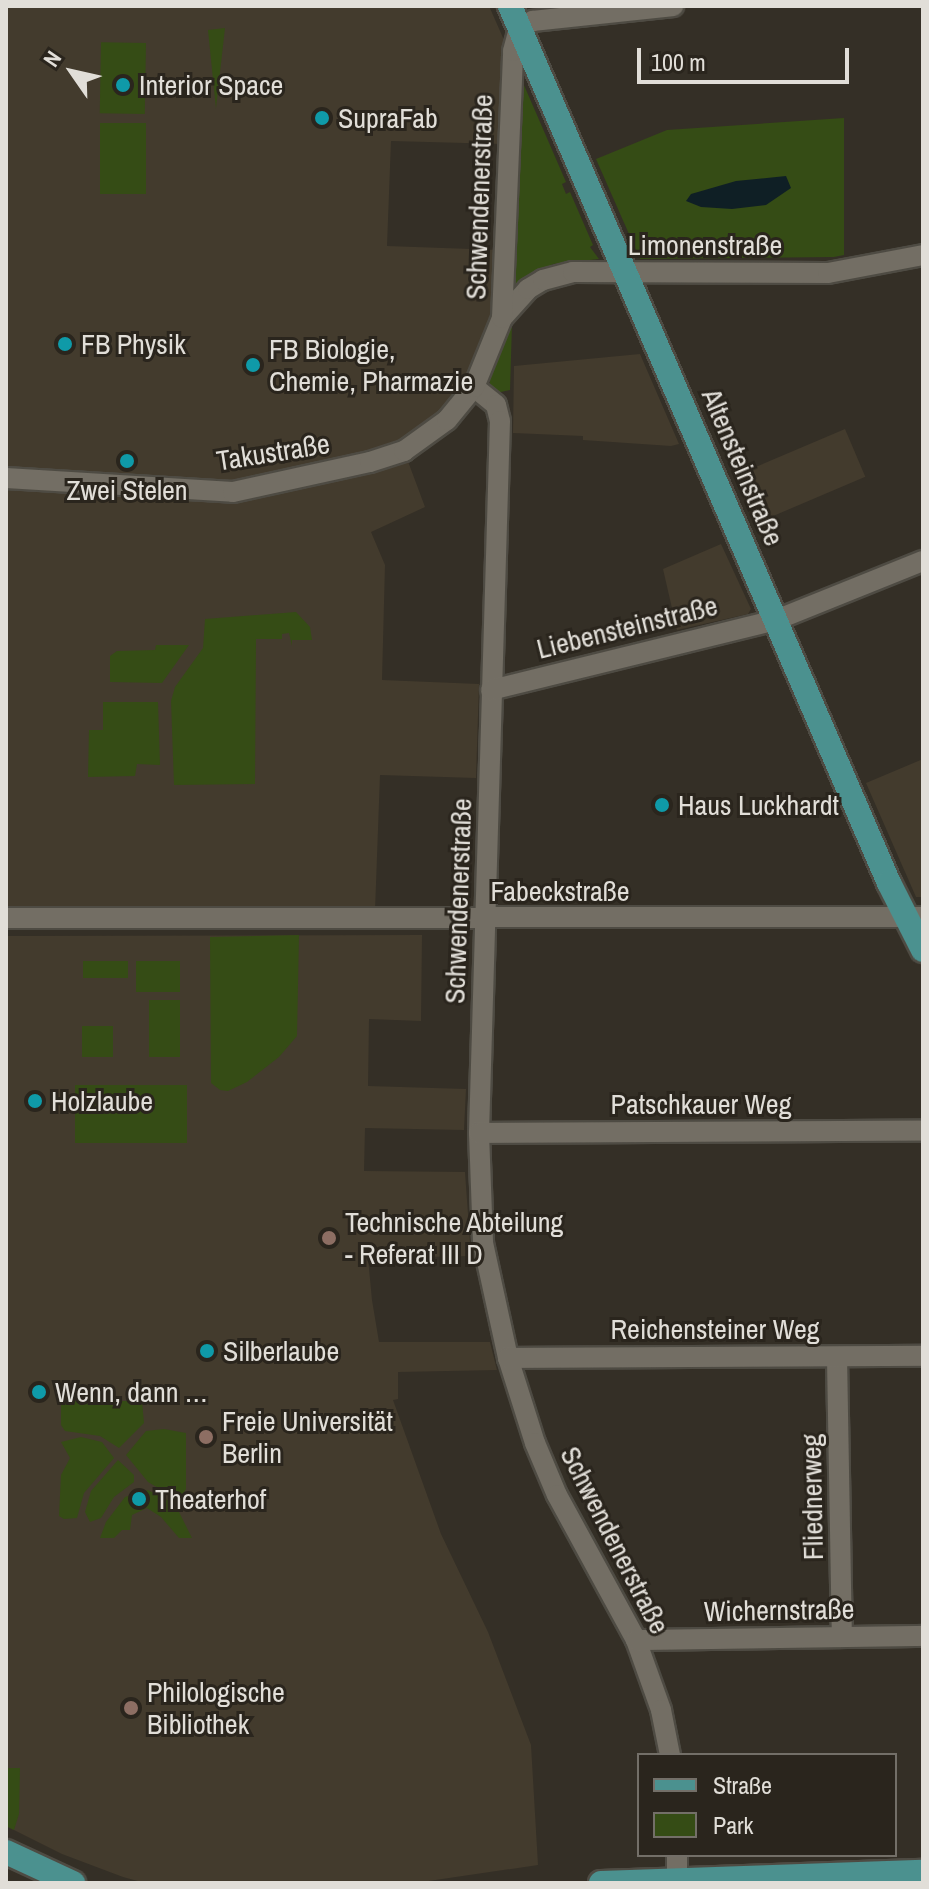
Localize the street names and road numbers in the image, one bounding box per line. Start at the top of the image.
street label: Schwendenerstraße [459,94,499,300]
street label: Limonenstraße [628,228,782,262]
street label: Altensteinstraße [695,383,791,551]
street label: Takustraße [214,426,332,478]
street label: Liebensteinstraße [533,588,721,666]
street label: Schwendenerstraße [438,798,478,1004]
street label: Fabeckstraße [490,874,630,908]
street label: Patschkauer Weg [611,1087,791,1121]
street label: Reichensteiner Weg [611,1312,819,1346]
street label: Fliednerweg [794,1434,830,1560]
street label: Schwendenerstraße [553,1441,677,1639]
street label: Wichernstraße [703,1592,855,1628]

